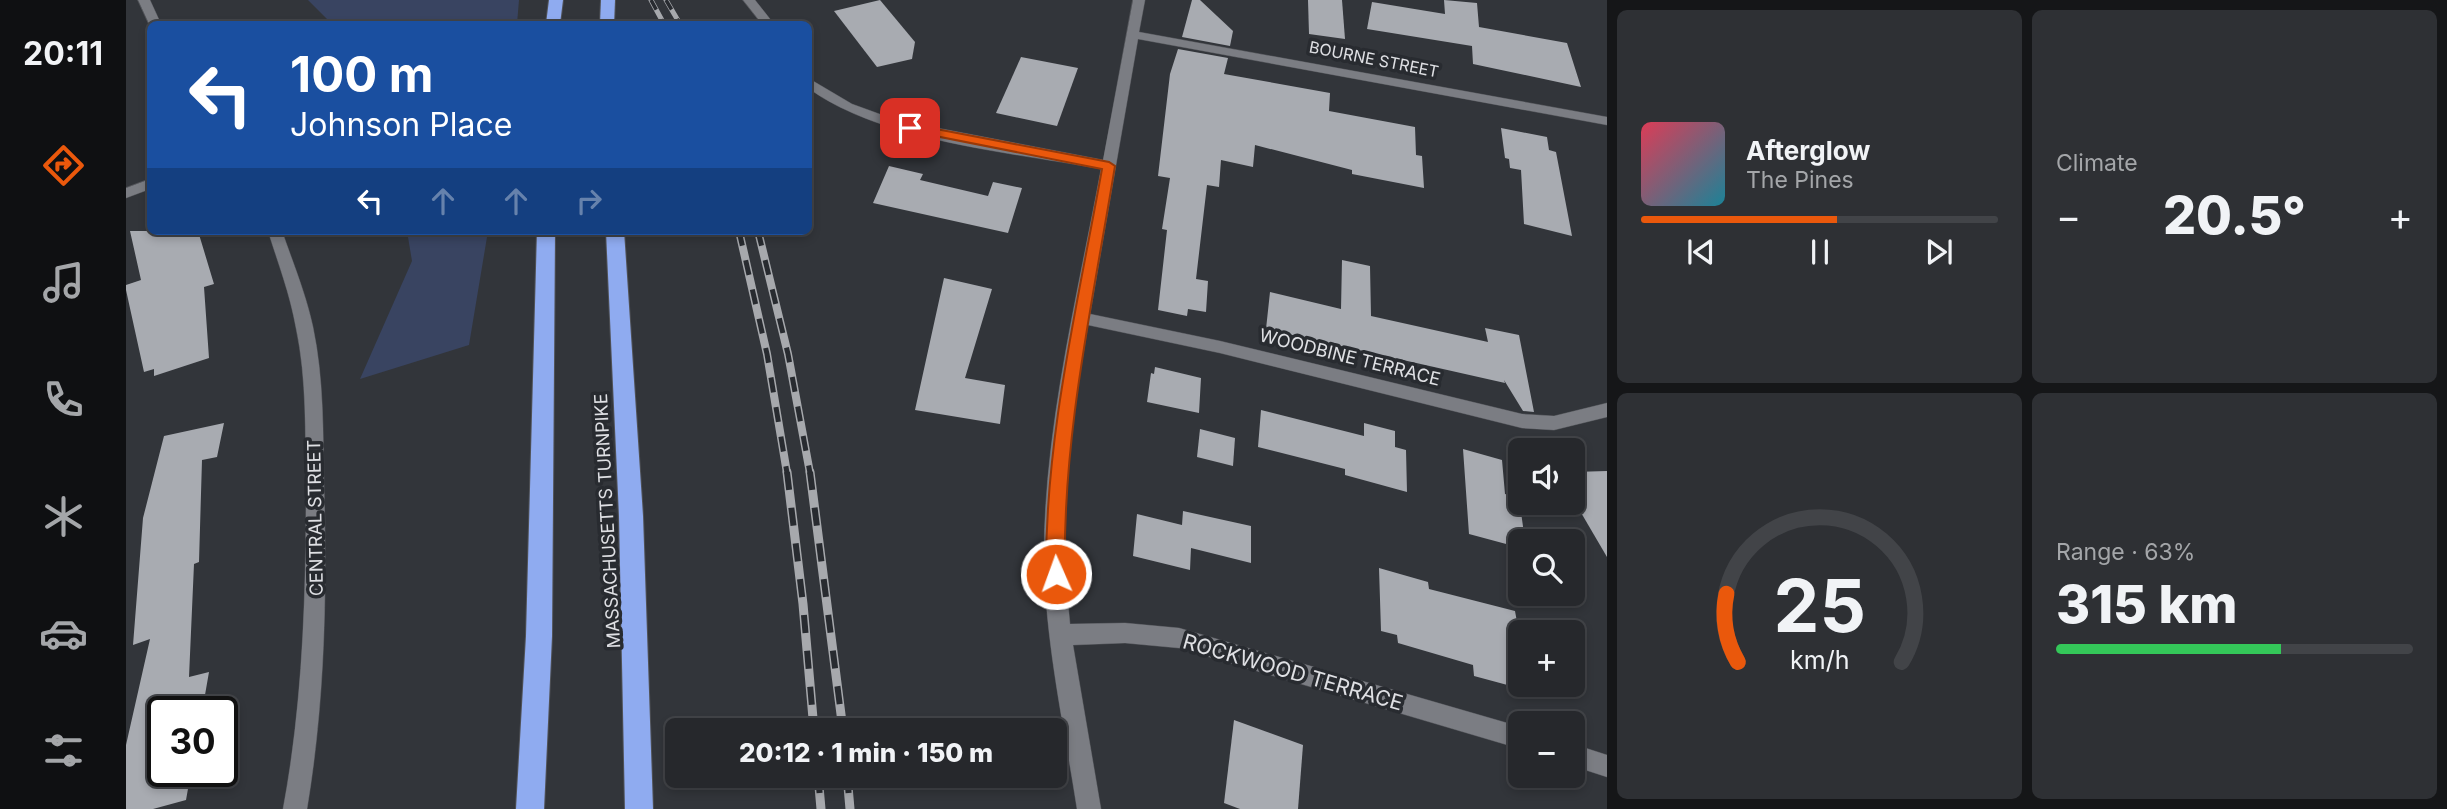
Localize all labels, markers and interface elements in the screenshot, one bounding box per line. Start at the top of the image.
text: 20:11 [23,34,103,73]
street label: BOURNE STREET [1308,37,1440,81]
text: 100 m [290,45,434,104]
icon: left [175,49,266,140]
pin [880,98,940,158]
text: Johnson Place [290,105,512,144]
icon: arrive [891,109,929,147]
text: Afterglow [1746,135,1870,166]
icon: directions [39,141,88,190]
text: Climate [2056,149,2138,177]
text: The Pines [1746,166,1854,194]
icon: left [351,182,389,220]
icon: ahead [424,182,462,220]
icon: ahead [497,182,535,220]
icon: right [570,182,608,220]
text: 20.5° [2163,184,2306,247]
text: − [2056,193,2081,239]
text: + [2388,193,2413,239]
icon: previous [1682,233,1720,271]
icon: pause [1801,233,1839,271]
icon: next [1920,233,1958,271]
icon: music [39,258,88,307]
street label: WOODBINE TERRACE [1257,324,1443,390]
icon: phone [39,375,88,424]
street label: MASSACHUSETTS TURNPIKE [590,393,624,649]
map controls [1508,438,1585,788]
button: sound [1508,438,1585,515]
street label: CENTRAL STREET [303,440,327,596]
icon: climate [39,492,88,541]
button: search [1508,529,1585,606]
position arrow [1019,537,1093,611]
text: Range · 63% [2056,538,2195,566]
text: 25 [1773,561,1866,650]
text: 315 km [2056,573,2237,636]
icon: car [39,609,88,658]
button: + [1508,620,1585,697]
street label: ROCKWOOD TERRACE [1180,629,1406,715]
text: km/h [1790,645,1849,675]
speed limit sign: 30 [147,696,238,787]
button: − [1508,711,1585,788]
icon: filters [39,726,88,775]
text: 20:12 · 1 min · 150 m [739,737,993,768]

